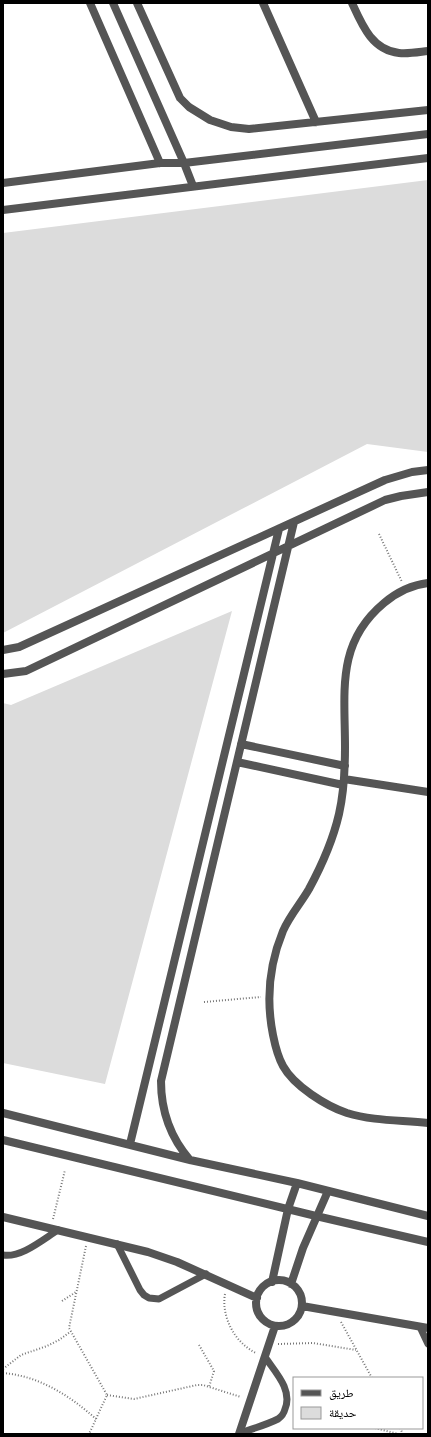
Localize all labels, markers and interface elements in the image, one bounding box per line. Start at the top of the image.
legend [293,1377,423,1429]
text: طريق [329,1386,354,1400]
text: حديقة [329,1406,357,1420]

